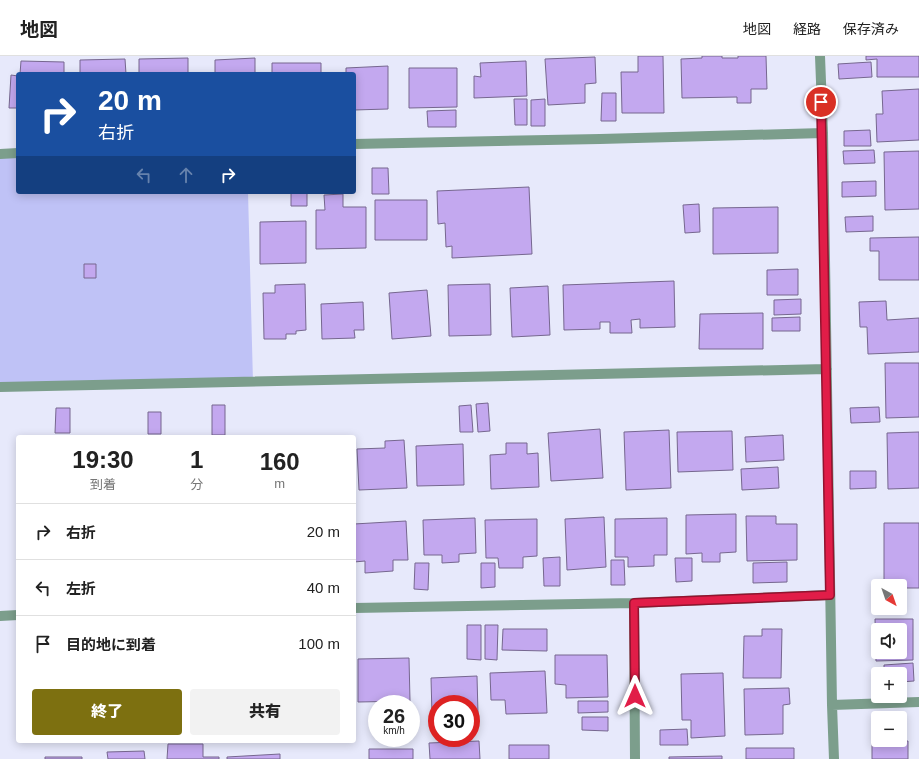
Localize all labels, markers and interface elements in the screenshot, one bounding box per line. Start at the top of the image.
text: 地図 [20,19,58,40]
text: 地図 [743,21,771,37]
text: 経路 [793,21,821,37]
text: 保存済み [843,21,899,37]
text: 20 m [98,85,162,116]
pin [804,85,838,119]
icon: right [32,88,84,140]
icon: arrive [810,91,832,113]
text: 右折 [98,123,134,143]
icon: left [133,164,155,186]
icon: ahead [175,164,197,186]
icon: right [217,164,239,186]
text: 19:30 [72,446,134,473]
text: 1 [190,446,203,473]
text: 160 [260,448,300,475]
text: m [274,476,285,491]
text: 到着 [90,477,116,492]
text: 分 [190,477,203,492]
icon: right [32,521,54,543]
text: 20 m [307,523,340,540]
text: 右折 [66,524,96,541]
icon: left [32,577,54,599]
text: 40 m [307,579,340,596]
north arrow [871,579,907,615]
map controls [871,579,907,747]
text: 左折 [66,580,96,597]
button: sound [871,623,907,659]
icon: arrive [32,633,54,655]
text: 100 m [298,635,340,652]
text: 目的地に到着 [66,636,156,653]
button: + [871,667,907,703]
position arrow [614,675,656,717]
button: 終了 [32,689,182,735]
button: 共有 [190,689,340,735]
speed limit sign: 30 [428,695,480,747]
text: 26 [383,705,405,727]
button: − [871,711,907,747]
text: km/h [383,725,405,736]

